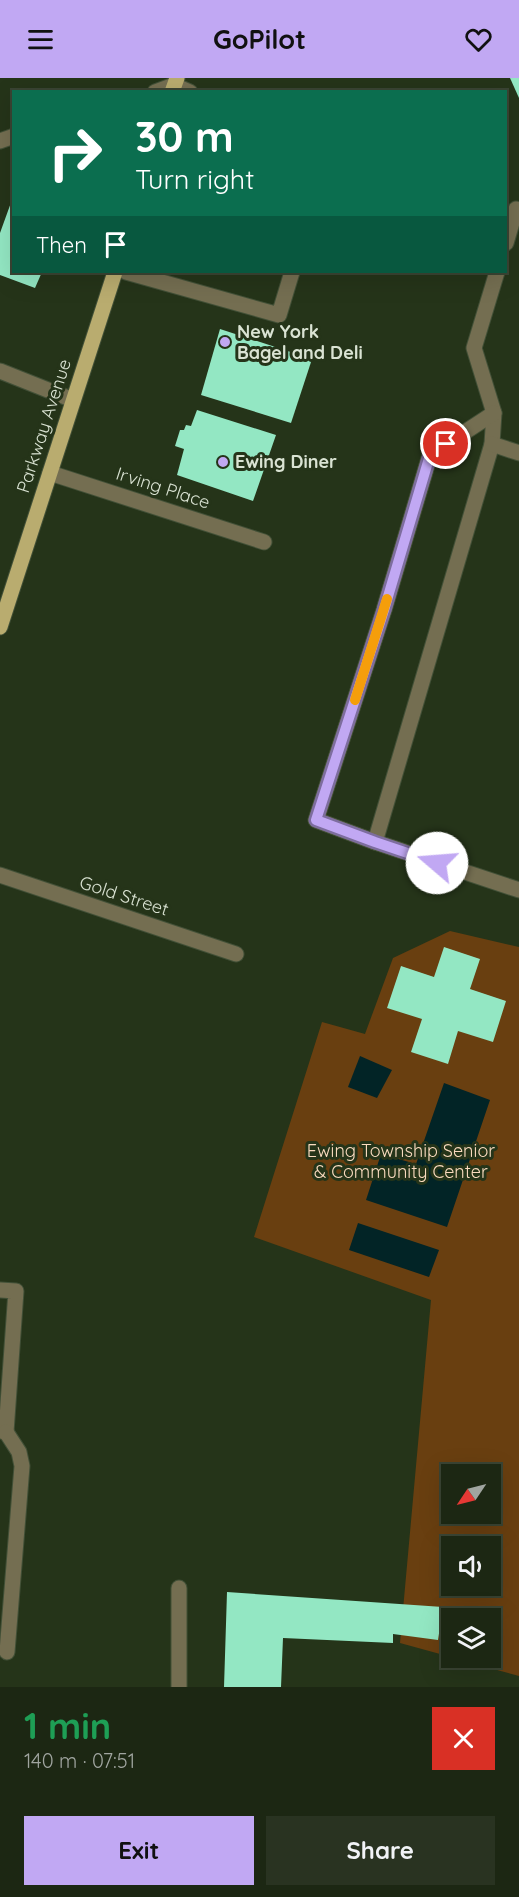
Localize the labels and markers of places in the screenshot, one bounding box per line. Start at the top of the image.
place label: New York Bagel and Deli [237,320,363,364]
marker: New York Bagel and Deli [218,335,232,349]
pin [420,418,471,469]
place label: Ewing Diner [235,450,337,473]
marker: Ewing Diner [216,455,230,469]

